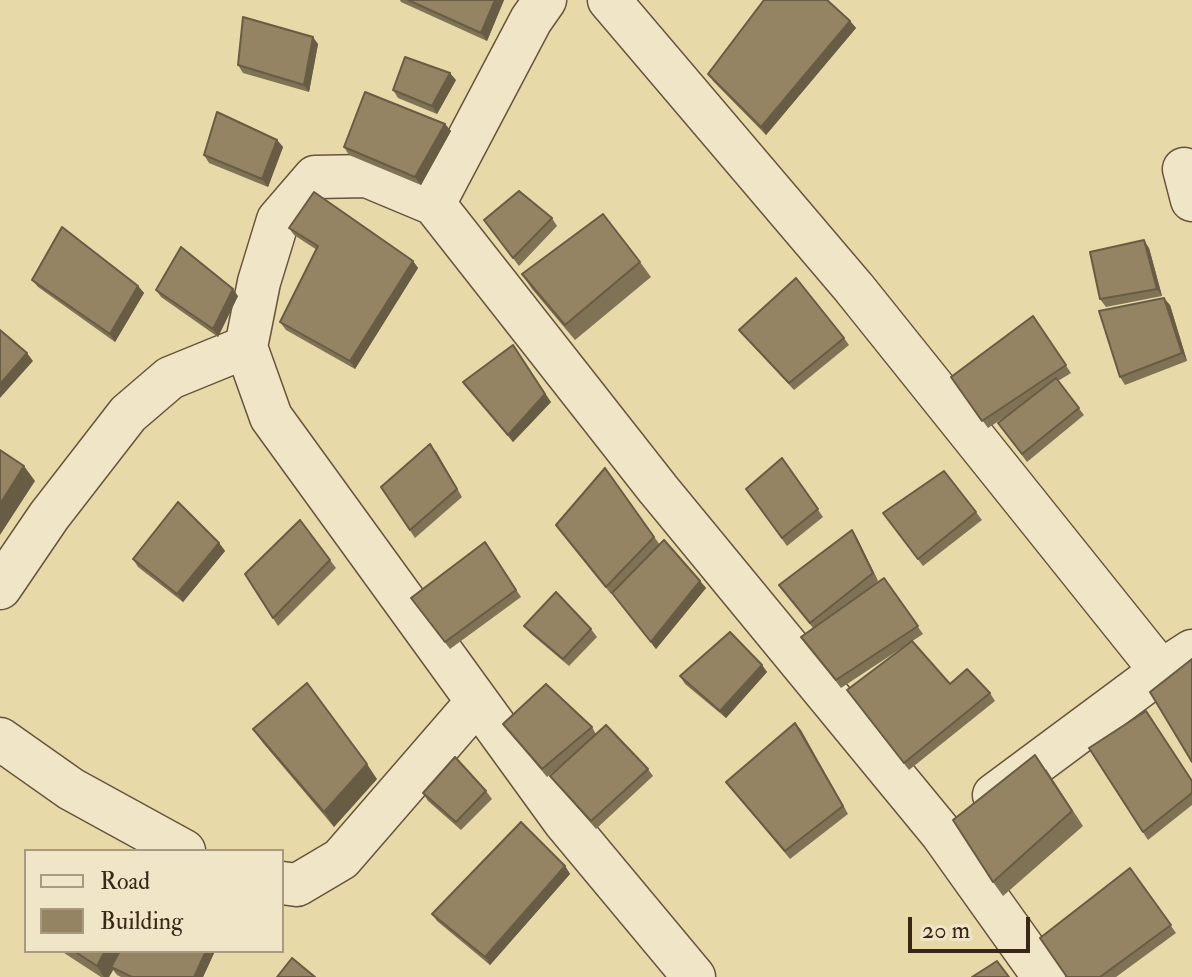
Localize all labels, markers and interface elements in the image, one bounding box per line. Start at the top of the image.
legend [24,849,284,953]
text: Road [100,866,150,897]
scale bar [912,901,1034,951]
text: Building [100,906,183,937]
text: 20 m [922,915,970,946]

